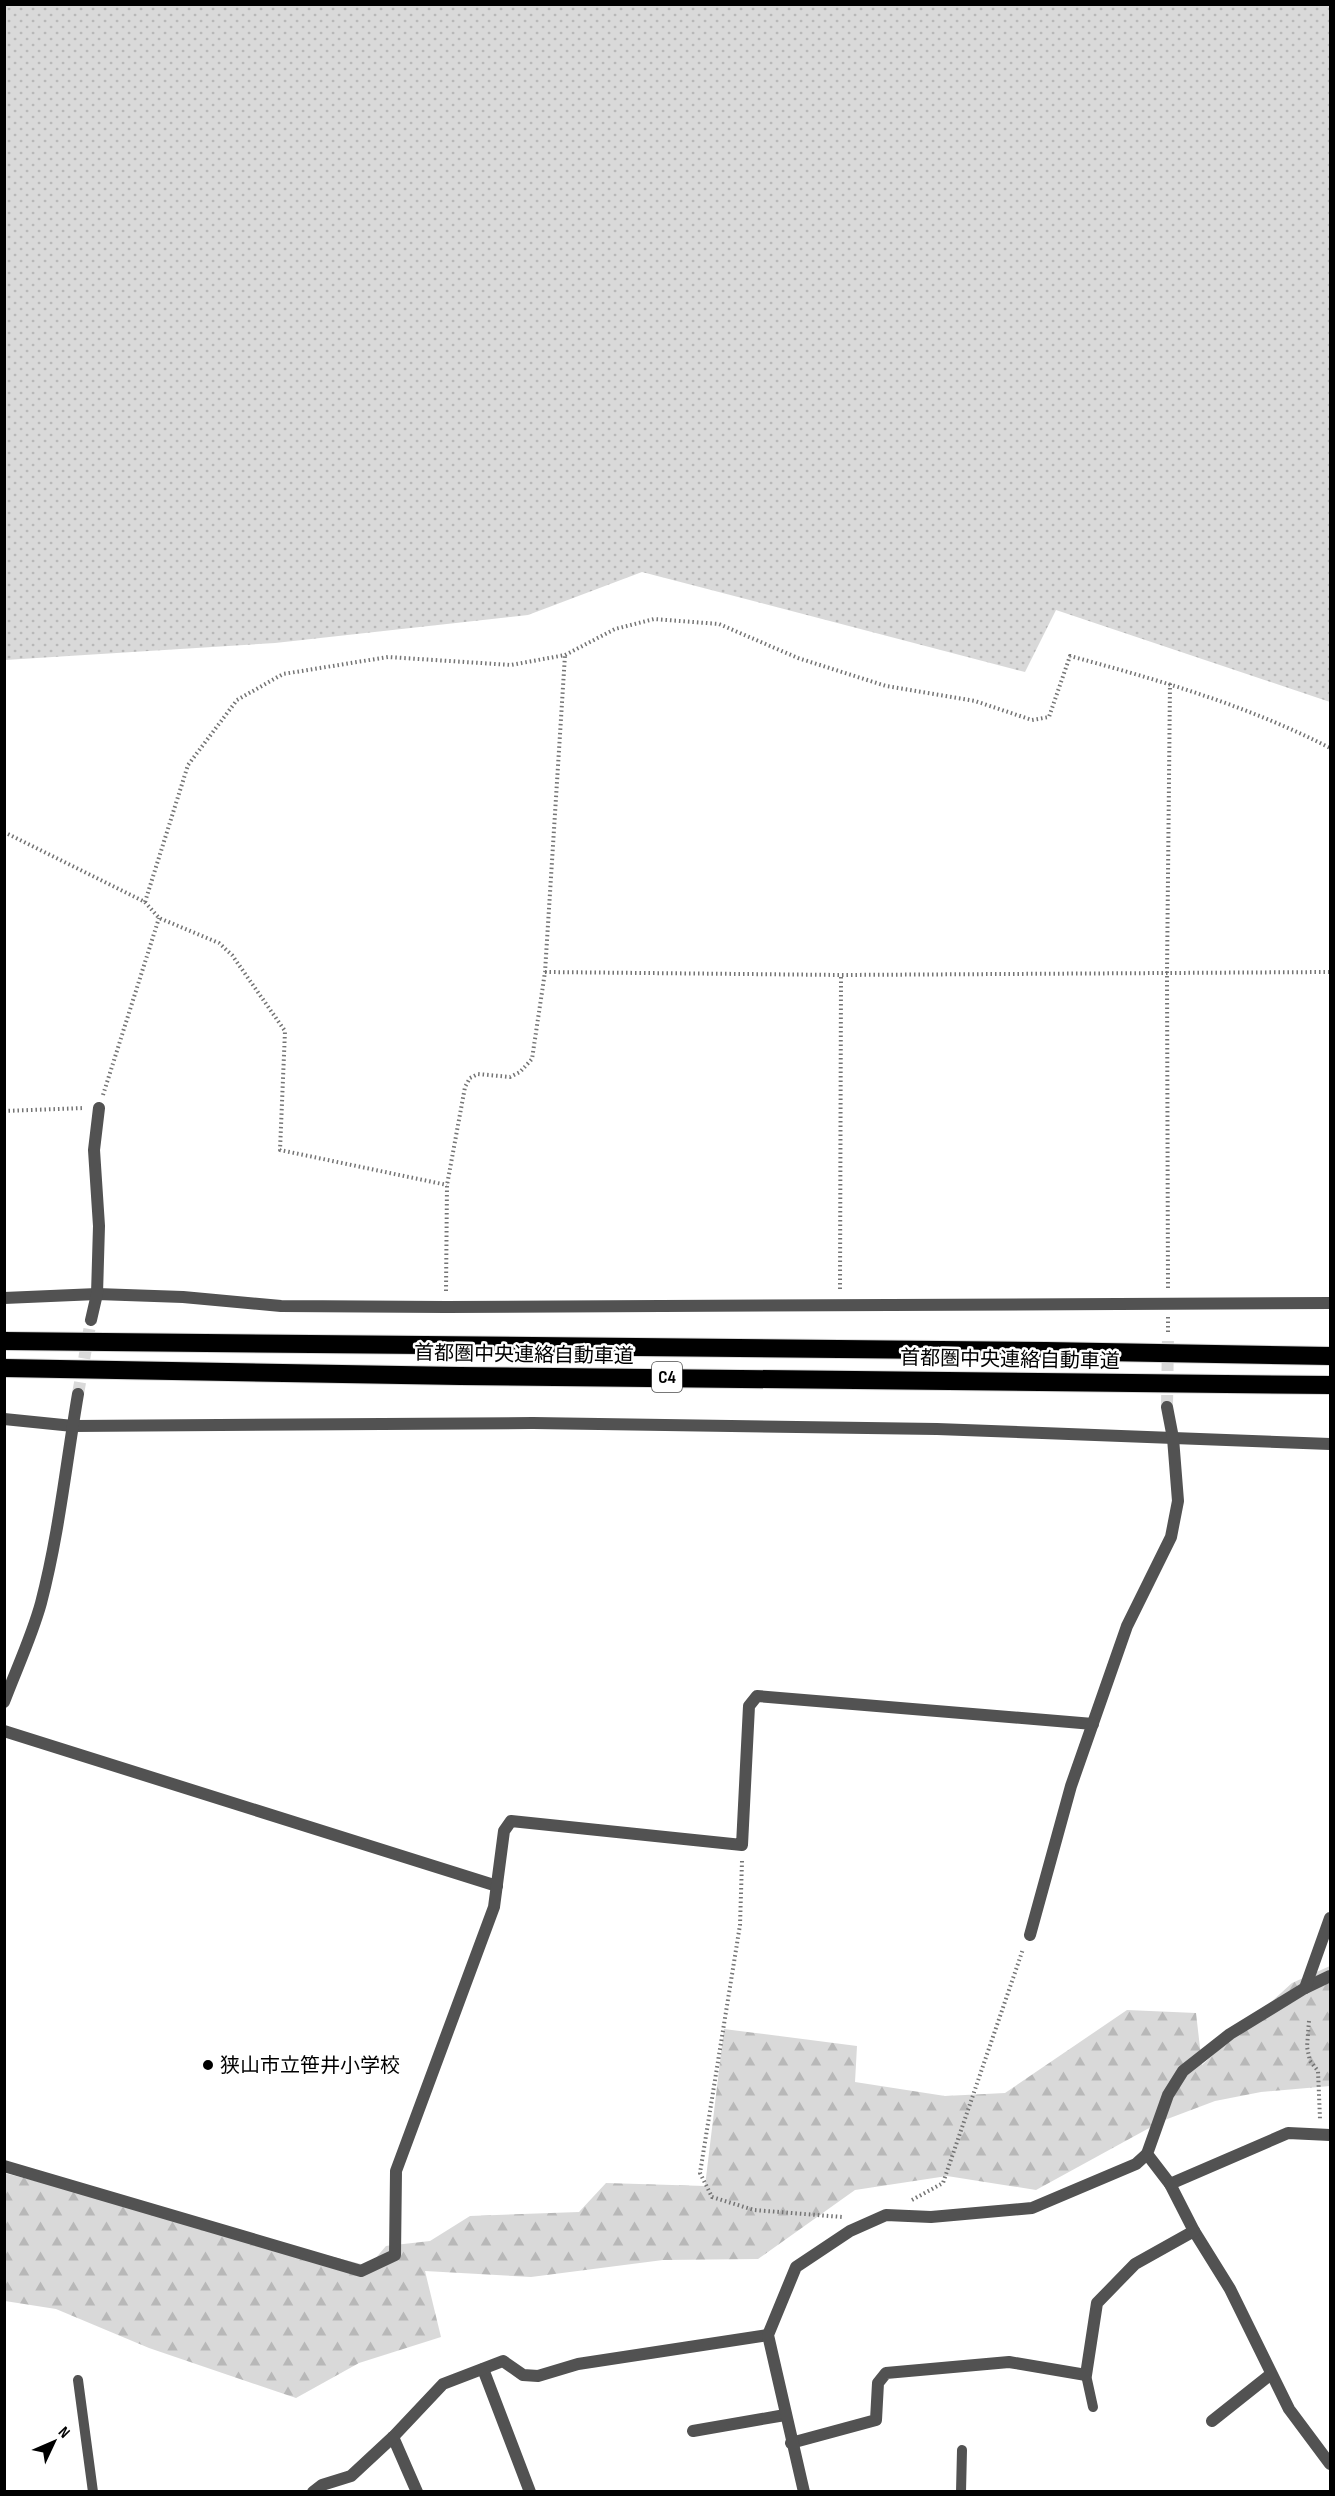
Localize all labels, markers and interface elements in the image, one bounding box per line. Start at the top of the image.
street label: 首都圏中央連絡自動車道 [414,1341,634,1369]
street label: 首都圏中央連絡自動車道 [900,1346,1120,1374]
road number: C4 [652,1362,682,1392]
place label: 狭山市立笹井小学校 [220,2054,400,2078]
marker: 狭山市立笹井小学校 [201,2058,215,2072]
north arrow [24,2412,84,2472]
text: N [54,2423,74,2442]

